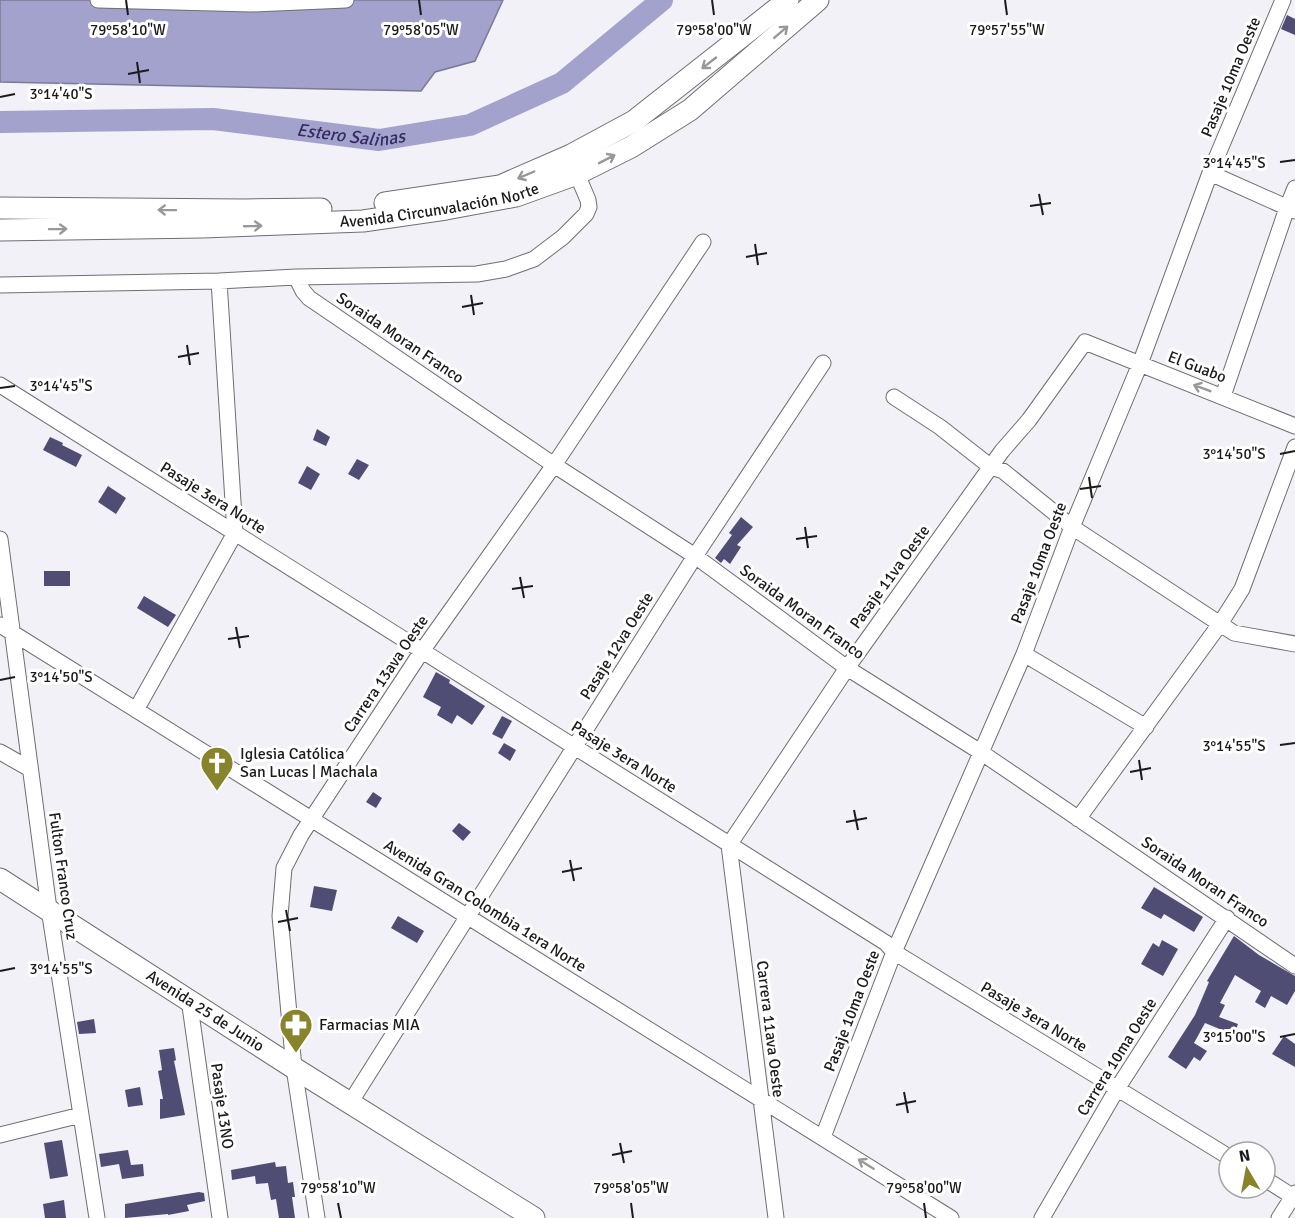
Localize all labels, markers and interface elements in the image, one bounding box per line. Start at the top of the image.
street label: Pasaje 10ma Oeste [1197,14,1265,140]
text: 79°58'10"W [90,21,166,39]
text: 79°58'05"W [383,21,459,39]
text: 79°58'00"W [676,21,752,39]
text: 79°57'55"W [969,21,1045,39]
one-way arrow [772,26,788,40]
one-way arrow [702,56,718,69]
text: 3°14'40"S [29,85,93,103]
water label: Estero Salinas [295,119,409,151]
one-way arrow [598,153,616,165]
text: 3°14'45"S [1202,154,1266,172]
one-way arrow [517,170,536,181]
street label: Avenida Circunvalación Norte [339,179,542,232]
one-way arrow [158,204,178,215]
one-way arrow [243,220,263,231]
one-way arrow [48,223,68,235]
street label: Soraida Moran Franco [333,288,467,388]
street label: El Guabo [1165,347,1229,387]
text: 3°14'45"S [29,377,93,395]
one-way arrow [1193,382,1212,393]
text: 3°14'50"S [1202,445,1266,463]
street label: Pasaje 3era Norte [156,457,270,539]
street label: Pasaje 10ma Oeste [1007,499,1071,627]
street label: Pasaje 11va Oeste [846,521,934,633]
street label: Soraida Moran Franco [736,560,868,664]
street label: Pasaje 12va Oeste [576,588,658,704]
street label: Carrera 13ava Oeste [339,611,433,737]
text: 3°14'50"S [29,668,93,686]
street label: Pasaje 3era Norte [567,716,681,798]
text: 3°14'55"S [1202,737,1266,755]
place label: Iglesia Católica San Lucas | Machala [240,744,378,782]
church icon: Iglesia Católica San Lucas | Machala [199,745,235,792]
street label: Fulton Franco Cruz [44,811,82,941]
street label: Soraida Moran Franco [1138,832,1272,932]
street label: Avenida Gran Colombia 1era Norte [380,835,590,977]
street label: Pasaje 10ma Oeste [820,947,884,1075]
text: 3°14'55"S [29,960,93,978]
street label: Carrera 11ava Oeste [752,960,788,1098]
street label: Avenida 25 de Junio [143,966,268,1056]
street label: Pasaje 3era Norte [977,977,1091,1057]
street label: Carrera 10ma Oeste [1073,994,1161,1120]
pharmacy icon: Farmacias MIA [278,1007,314,1054]
place label: Farmacias MIA [319,1015,420,1035]
text: 3°15'00"S [1202,1028,1266,1046]
street label: Pasaje 13NO [206,1062,238,1150]
north arrow [1217,1140,1277,1200]
text: N [1237,1145,1252,1167]
one-way arrow [858,1158,875,1170]
text: 79°58'10"W [300,1179,376,1197]
text: 79°58'05"W [593,1179,669,1197]
text: 79°58'00"W [886,1179,962,1197]

